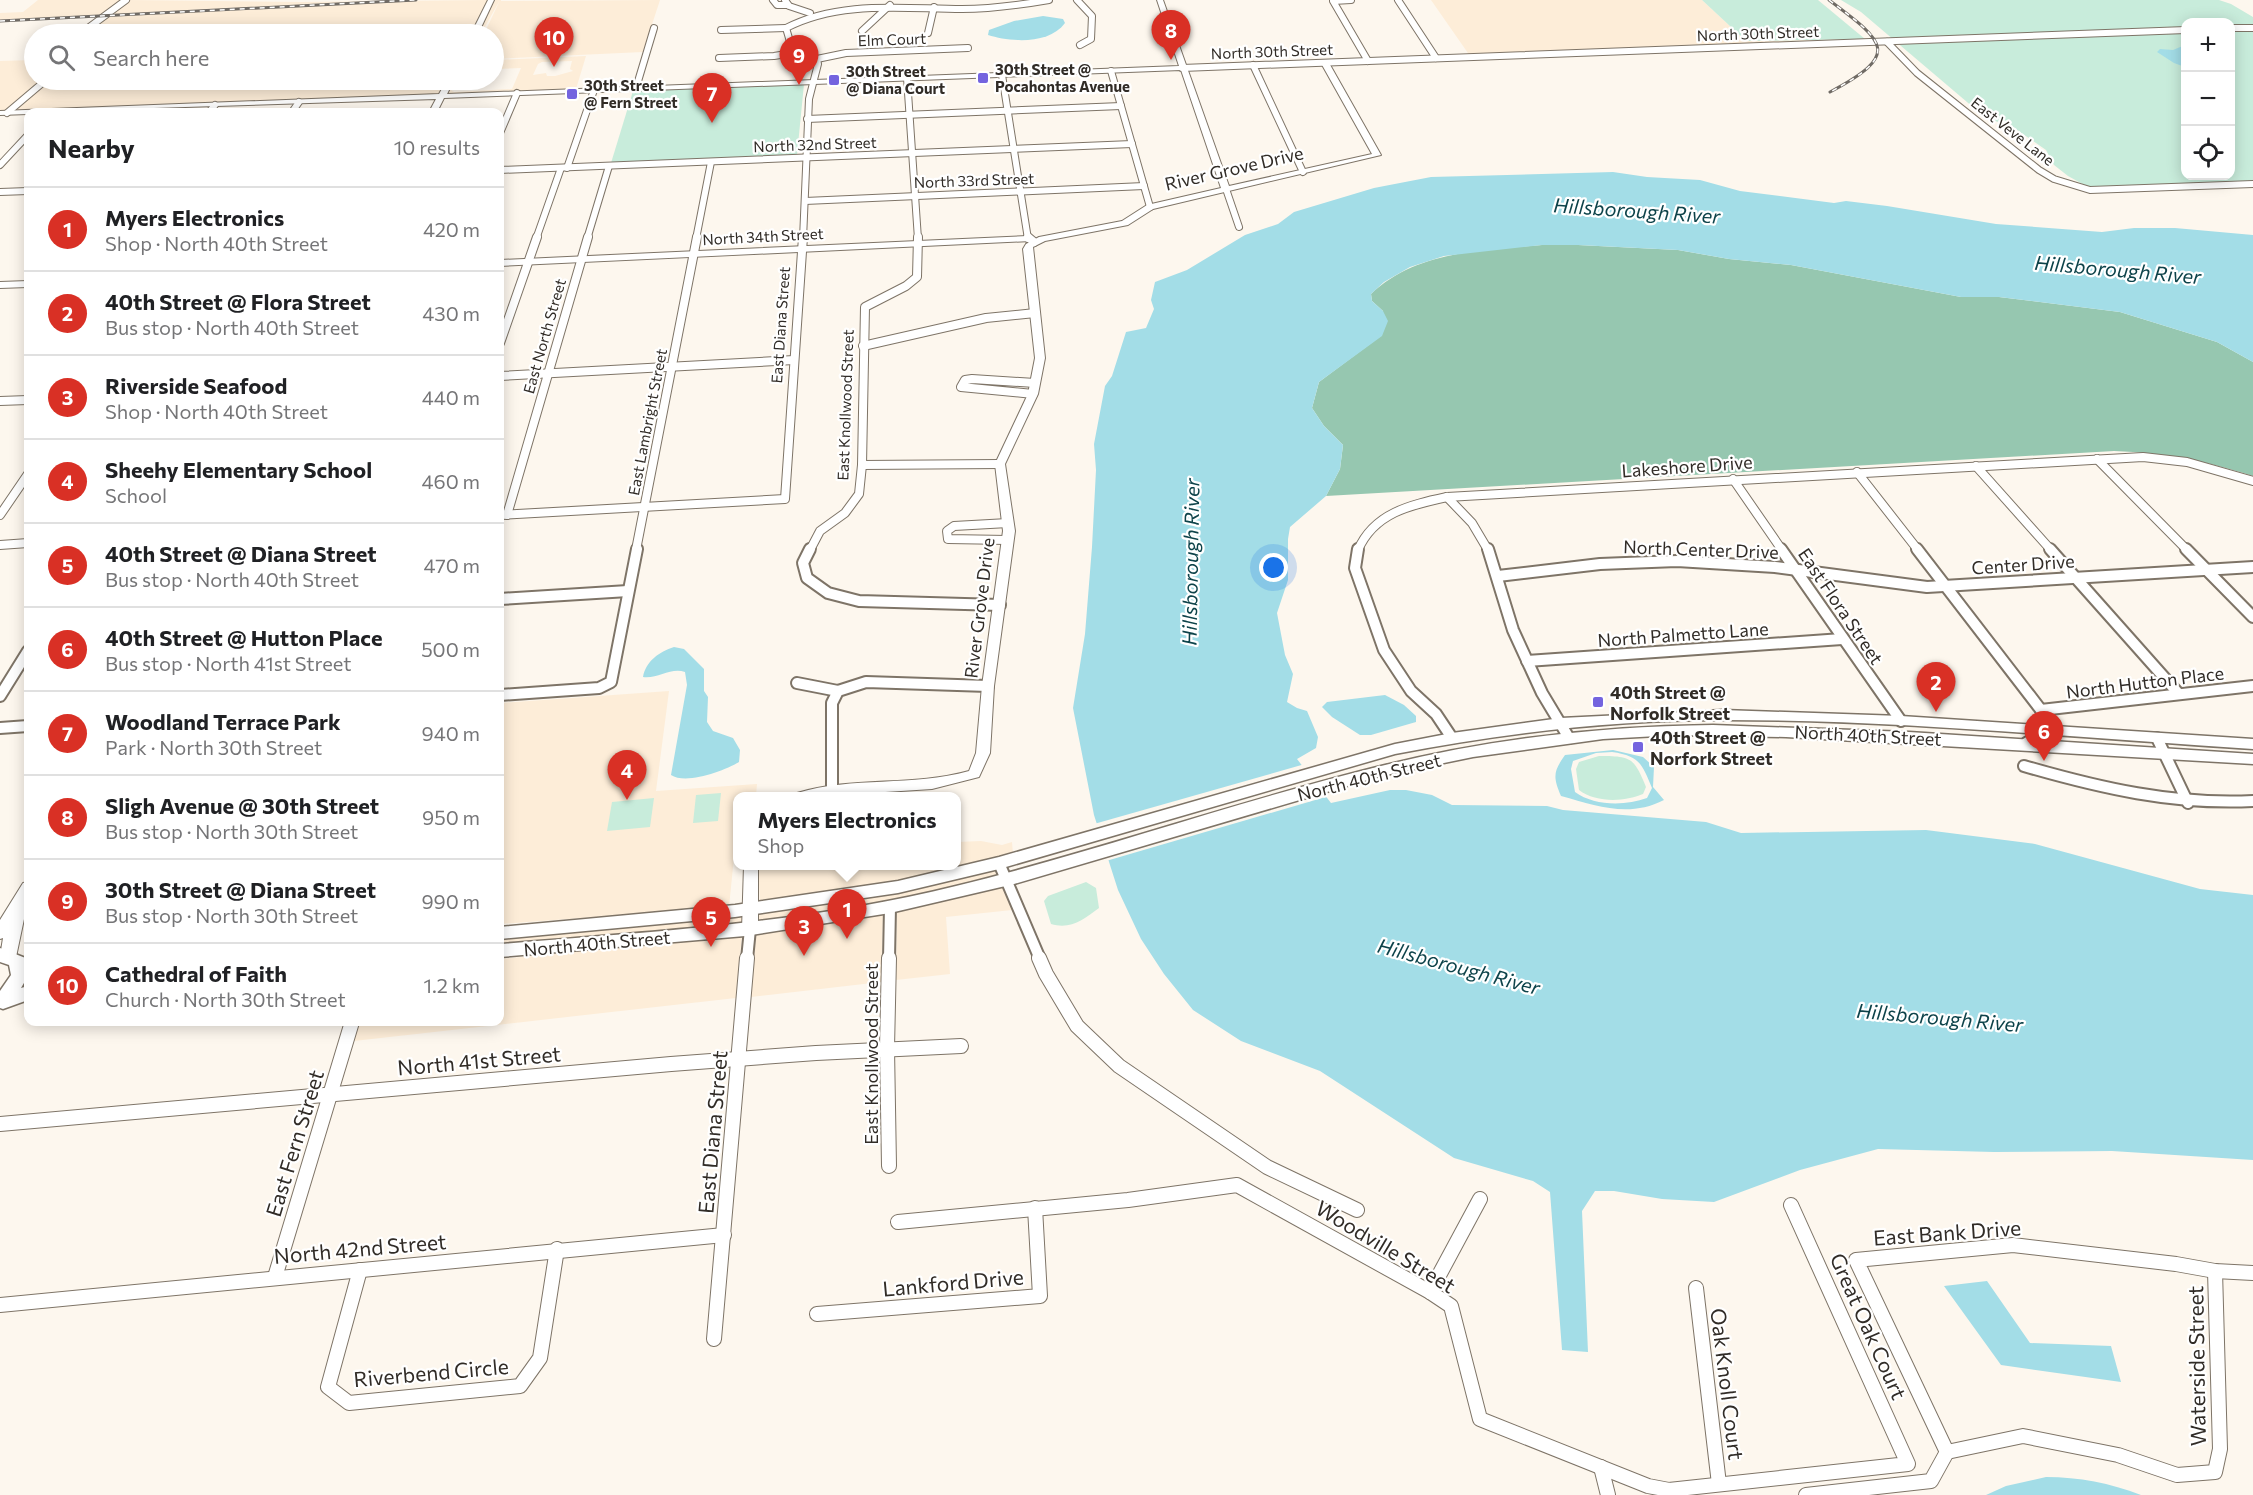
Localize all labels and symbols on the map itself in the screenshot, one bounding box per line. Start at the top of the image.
pin: 8 [1152,10,1190,60]
pin: 10 [534,17,574,67]
street label: North 30th Street [1697,22,1819,44]
street label: Elm Court [857,29,927,49]
pin: 9 [780,36,818,85]
street label: North 30th Street [1211,40,1333,62]
place label: 30th Street @ Pocahontas Avenue [995,60,1130,95]
place label: 30th Street @ Diana Court [846,62,945,97]
marker: 30th Street @ Pocahontas Avenue [976,71,990,85]
marker: 30th Street @ Diana Court [827,73,841,87]
pin: 7 [692,74,732,123]
place label: 30th Street @ Fern Street [584,76,678,111]
marker: 30th Street @ Fern Street [565,87,579,101]
street label: East Veve Lane [1968,93,2058,169]
street label: North 32nd Street [753,133,877,155]
street label: River Grove Drive [1163,141,1305,195]
street label: North 33rd Street [913,169,1035,191]
water label: Hillsborough River [1553,192,1722,228]
street label: North 34th Street [702,224,824,248]
water label: Hillsborough River [2034,250,2203,288]
street label: East Diana Street [767,266,793,384]
street label: East North Street [519,276,569,396]
street label: East Knollwood Street [833,329,857,481]
street label: East Lambright Street [624,347,670,497]
street label: Lakeshore Drive [1621,450,1753,482]
water label: Hillsborough River [1177,477,1203,646]
street label: North Center Drive [1623,535,1779,563]
street label: River Grove Drive [959,536,999,680]
street label: East Flora Street [1794,544,1888,668]
street label: Center Drive [1971,549,2075,579]
your location [1259,553,1288,582]
street label: North Palmetto Lane [1597,617,1769,651]
street label: North Hutton Place [2065,661,2225,703]
pin: 2 [1916,662,1956,712]
place label: 40th Street @ Norfolk Street [1610,681,1730,724]
marker: 40th Street @ Norfolk Street [1591,695,1605,709]
pin: 6 [2024,712,2064,761]
street label: North 40th Street [1794,720,1942,750]
place label: 40th Street @ Norfork Street [1650,726,1773,769]
marker: 40th Street @ Norfork Street [1631,740,1645,754]
street label: North 40th Street [1295,749,1443,805]
pin: 4 [608,750,646,800]
pin: 1 [828,890,866,939]
pin: 5 [692,898,730,947]
pin: 3 [784,906,824,956]
street label: North 40th Street [523,926,671,960]
water label: Hillsborough River [1375,933,1544,999]
street label: East Knollwood Street [860,963,882,1145]
water label: Hillsborough River [1856,998,2025,1036]
street label: North 41st Street [396,1040,562,1080]
street label: East Diana Street [692,1049,732,1215]
street label: East Fern Street [260,1067,328,1219]
street label: Woodville Street [1312,1194,1460,1298]
street label: East Bank Drive [1872,1214,2022,1250]
street label: North 42nd Street [273,1228,447,1268]
street label: Great Oak Court [1826,1249,1912,1403]
street label: Lankford Drive [881,1263,1025,1301]
street label: Waterside Street [2182,1286,2210,1446]
street label: Oak Knoll Court [1706,1307,1750,1461]
street label: Riverbend Circle [352,1353,510,1391]

